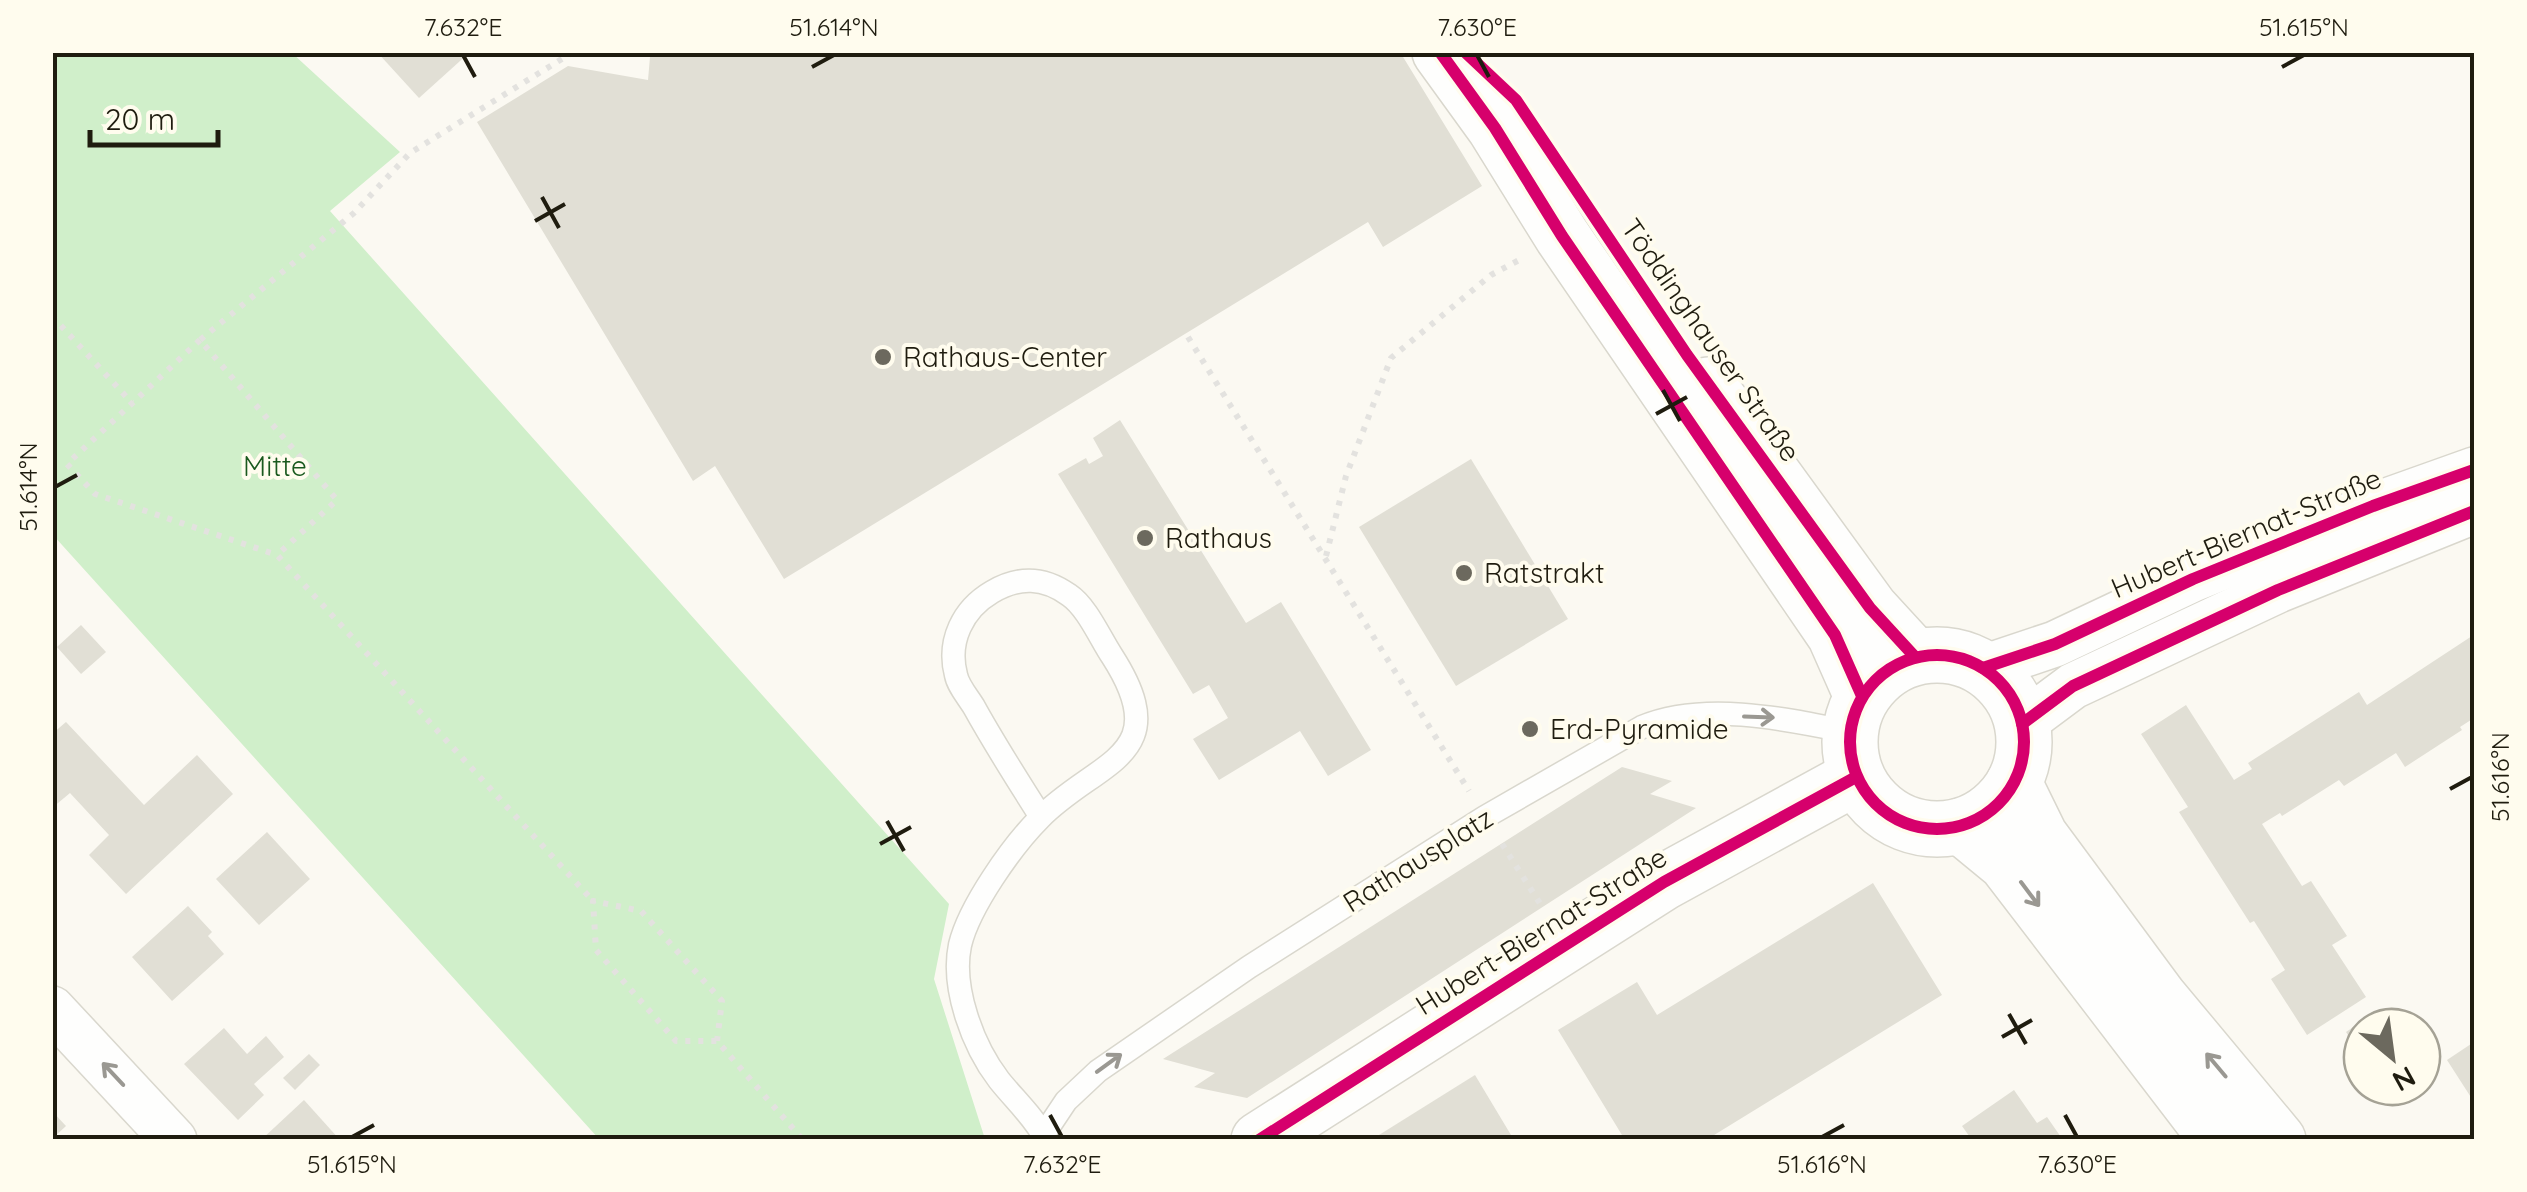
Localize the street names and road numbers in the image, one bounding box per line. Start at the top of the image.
street label: Töddinghauser Straße [1614,211,1809,468]
street label: Hubert-Biernat-Straße [2106,460,2386,605]
street label: Rathausplatz [1336,800,1499,920]
street label: Hubert-Biernat-Straße [1409,839,1673,1022]

